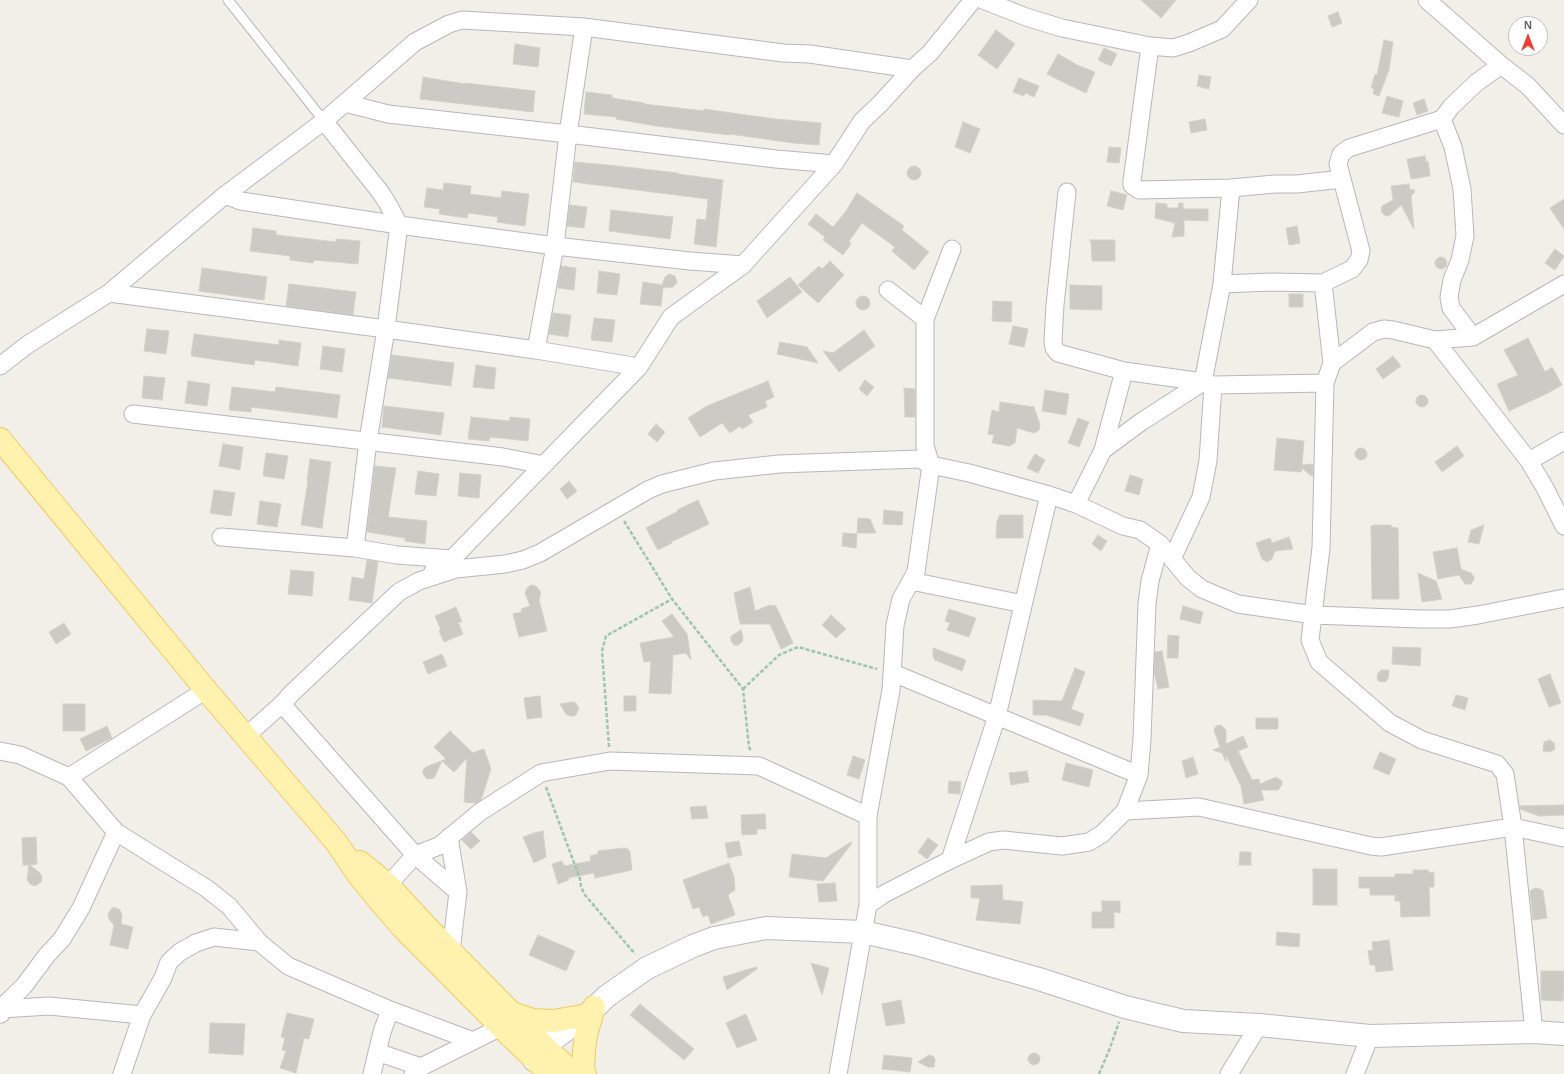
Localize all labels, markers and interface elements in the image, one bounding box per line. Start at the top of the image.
north arrow [1508,16,1548,56]
text: N [1524,19,1532,31]

